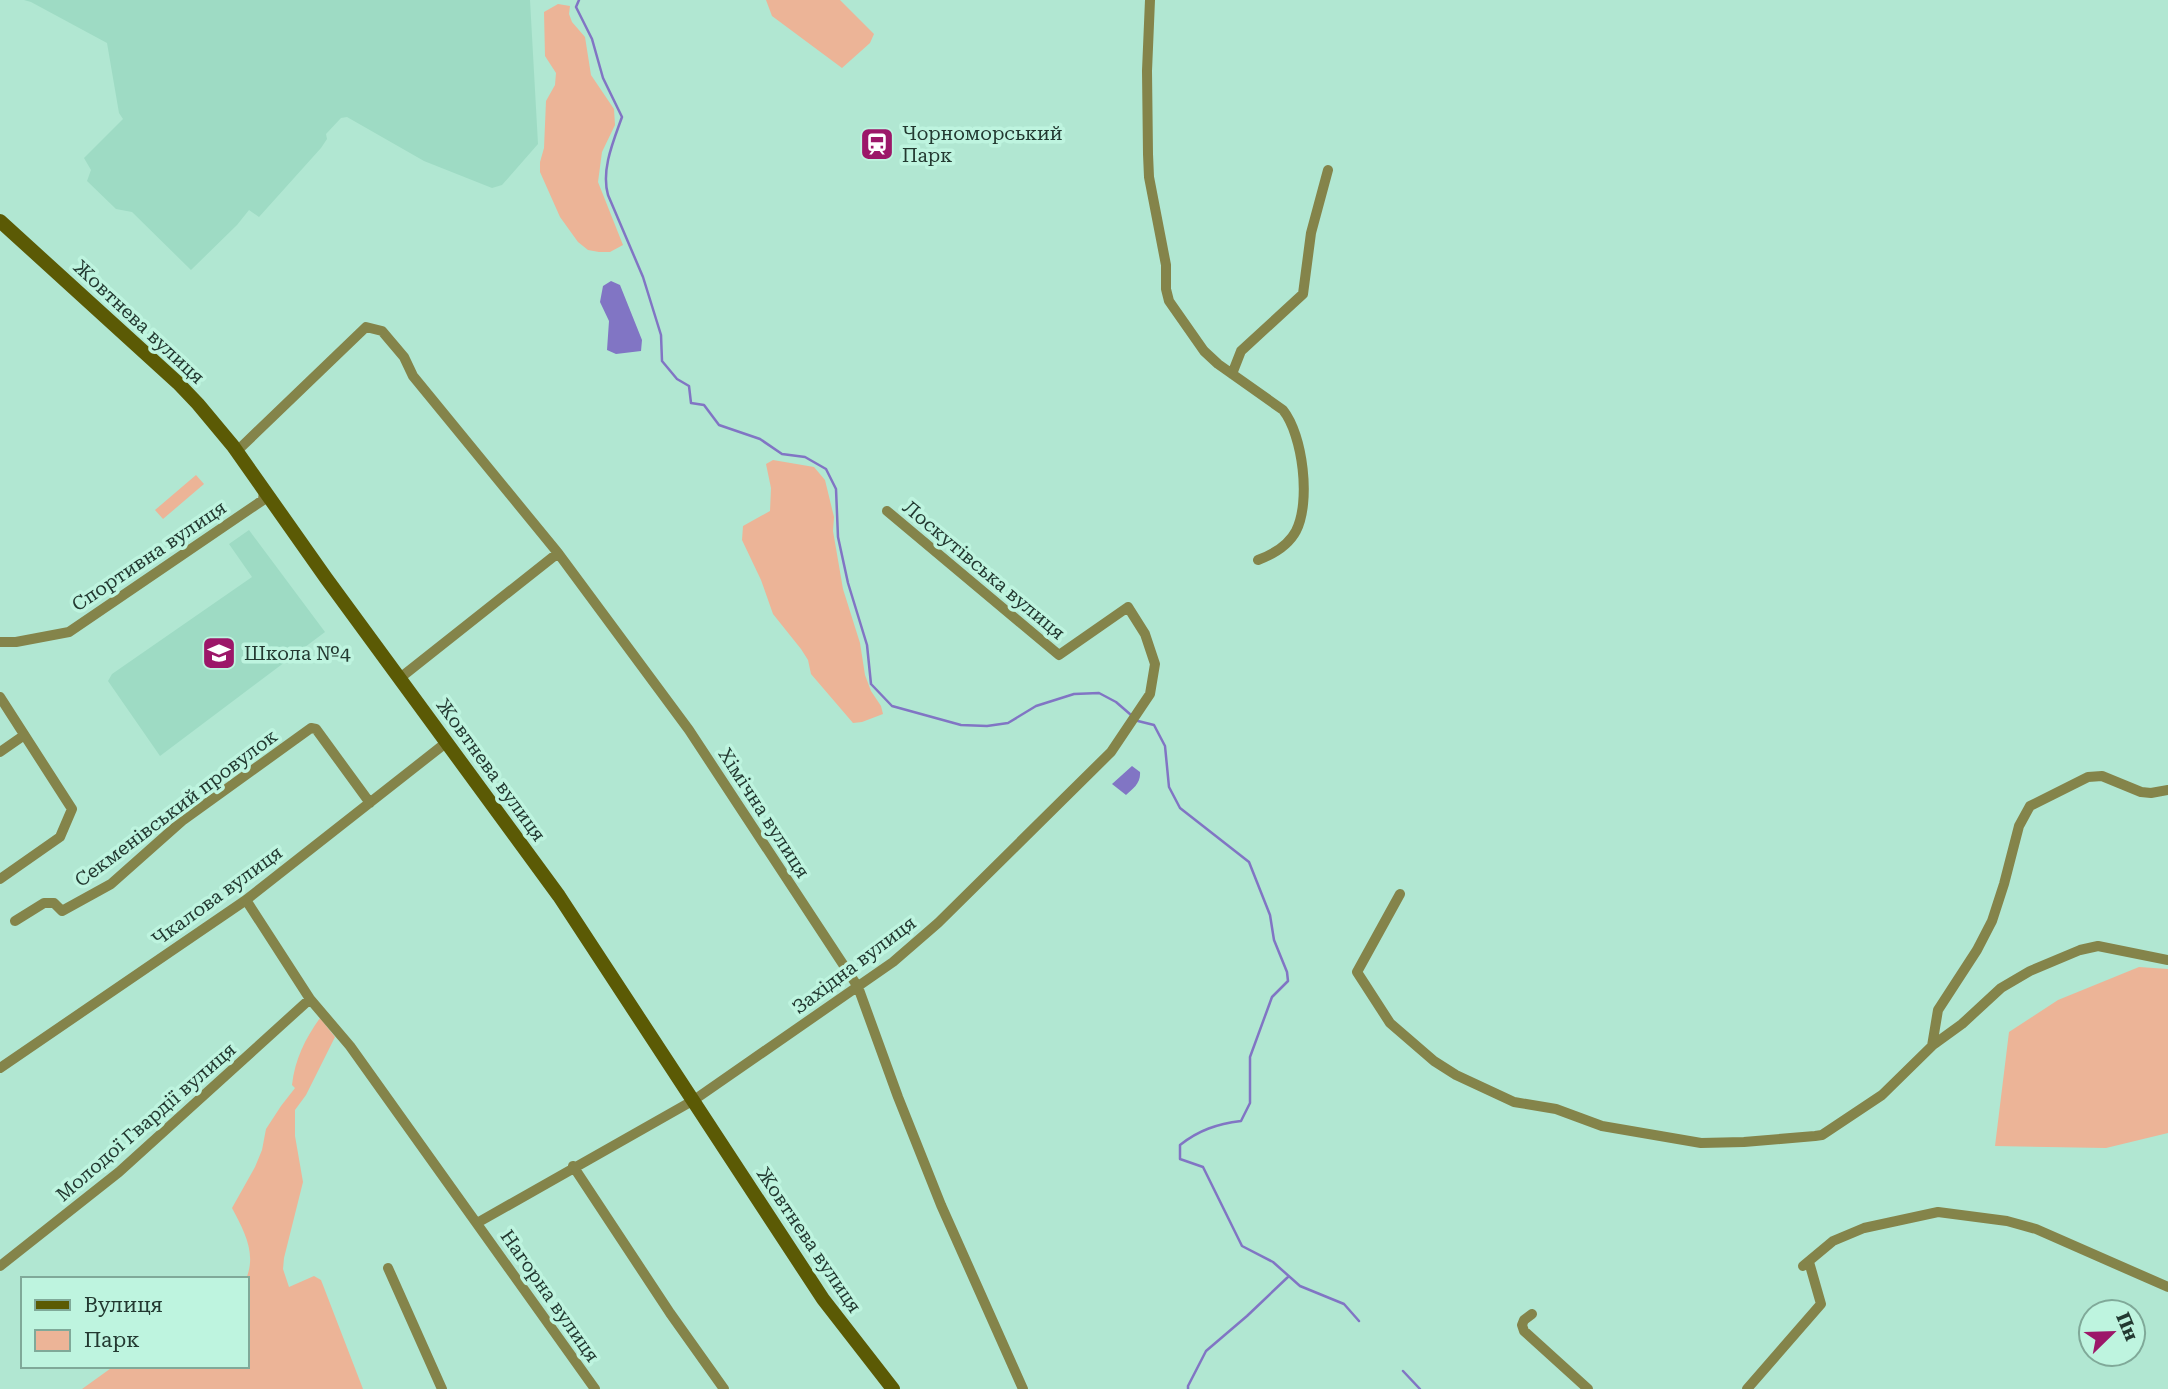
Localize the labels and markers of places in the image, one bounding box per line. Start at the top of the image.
place label: Чорноморський Парк [902,122,1063,167]
station icon: Чорноморський Парк [858,125,896,163]
school or university icon: Школа №4 [200,634,238,672]
place label: Школа №4 [244,642,351,665]

